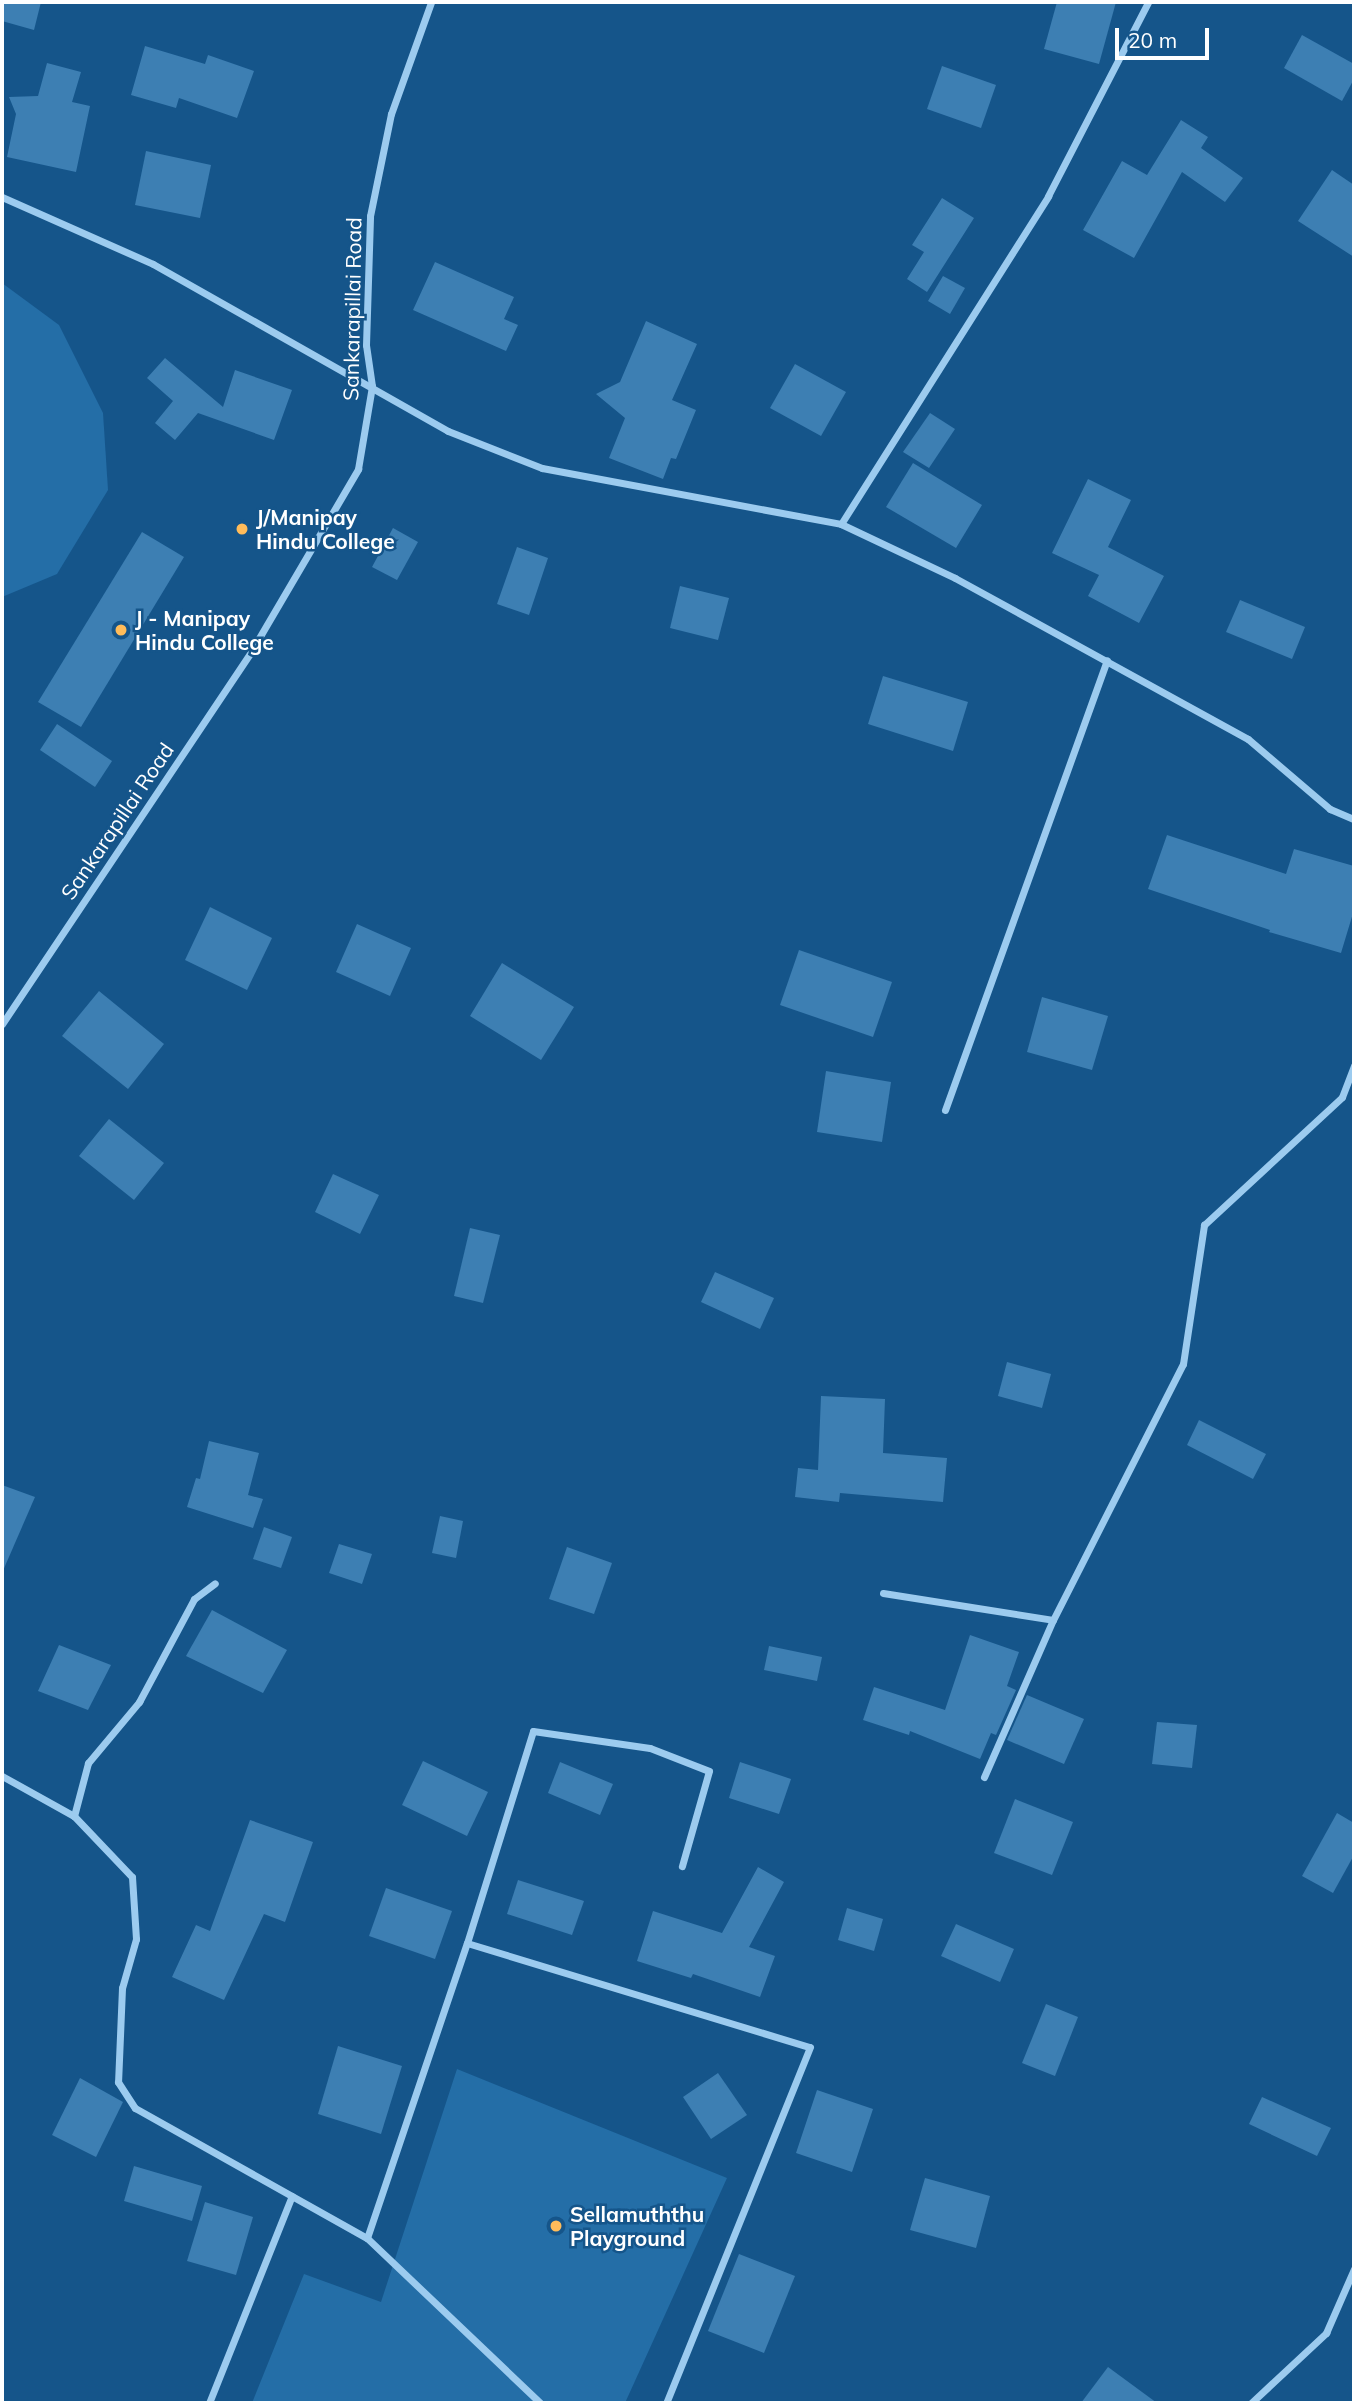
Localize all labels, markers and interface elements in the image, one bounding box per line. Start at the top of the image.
scale bar [1118,14,1212,58]
text: 20 m [1128,27,1177,53]
street label: Sankarapillai Road [338,217,366,401]
place label: J/Manipay Hindu College [256,504,395,554]
marker: J/Manipay Hindu College [234,521,250,537]
place label: J - Manipay Hindu College [135,605,274,655]
marker: J - Manipay Hindu College [113,622,129,638]
street label: Sankarapillai Road [55,738,179,904]
place label: Sellamuththu Playground [570,2201,704,2251]
marker: Sellamuththu Playground [548,2218,564,2234]

